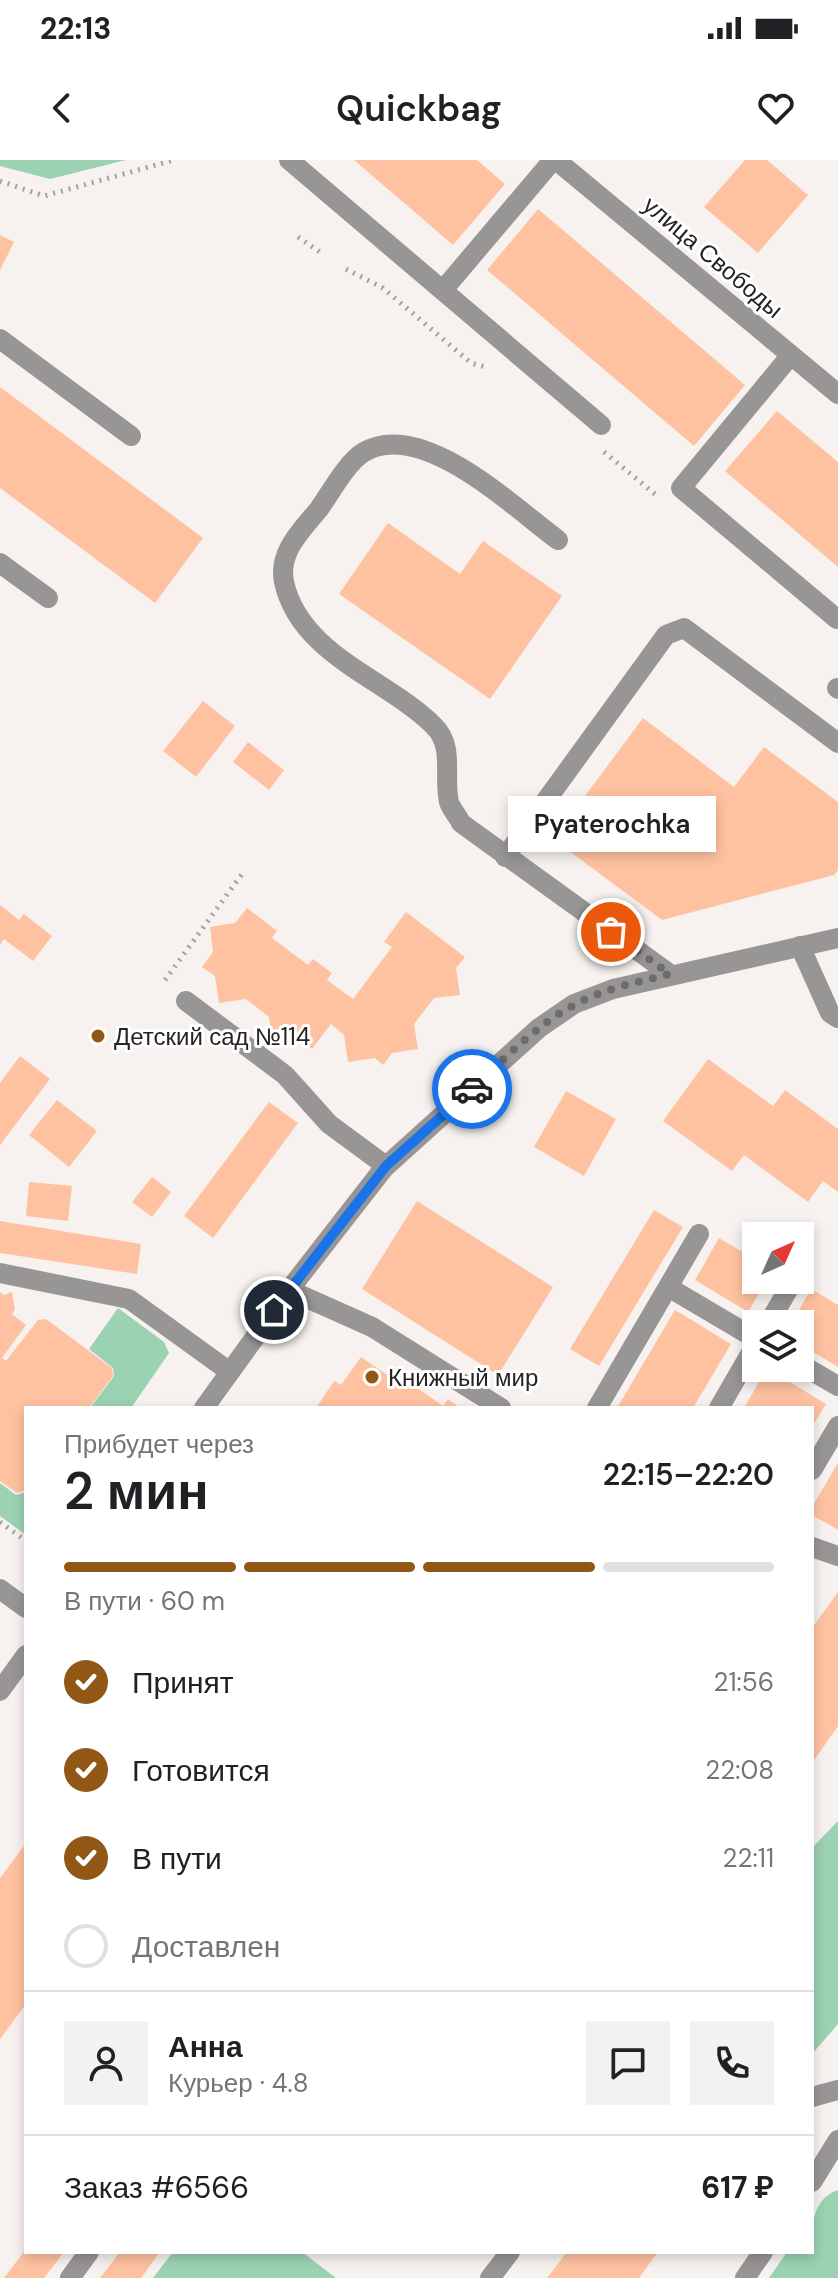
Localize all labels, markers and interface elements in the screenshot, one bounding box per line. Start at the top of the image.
text: 22:13 [40,9,111,48]
text: Quickbag [336,85,502,132]
icon: back [40,86,84,130]
icon: heart [754,86,798,130]
street label: улица Свободы [637,189,789,325]
callout: Pyaterochka [507,796,715,852]
text: Pyaterochka [534,807,690,841]
pin [577,898,645,966]
icon: bag [589,910,633,954]
place label: Детский сад №114 [114,1021,310,1052]
marker: Детский сад №114 [89,1027,107,1045]
courier [432,1049,512,1129]
icon: car [450,1067,494,1111]
north arrow [742,1222,814,1294]
map controls [742,1222,814,1382]
pin [240,1276,308,1344]
icon: home [252,1288,296,1332]
button: layers [742,1310,814,1382]
place label: Книжный мир [388,1362,538,1393]
marker: Книжный мир [363,1368,381,1386]
text: Прибудет через [64,1427,254,1461]
text: 22:15–22:20 [603,1455,774,1494]
text: 2 мин [64,1457,209,1525]
text: В пути · 60 m [64,1584,225,1618]
icon: check [64,1660,108,1704]
text: Принят [132,1663,234,1702]
text: 21:56 [713,1665,774,1699]
icon: check [64,1748,108,1792]
text: Готовится [132,1751,270,1790]
text: 22:08 [705,1753,774,1787]
icon: check [64,1836,108,1880]
text: В пути [132,1839,222,1878]
text: 22:11 [723,1841,774,1875]
text: Доставлен [132,1927,280,1966]
button: person [64,2021,148,2105]
button: chat [586,2021,670,2105]
button: phone [690,2021,774,2105]
text: Анна [168,2027,243,2066]
text: Курьер · 4.8 [168,2066,309,2100]
text: Заказ #6566 [64,2168,249,2207]
text: 617 ₽ [701,2168,774,2207]

